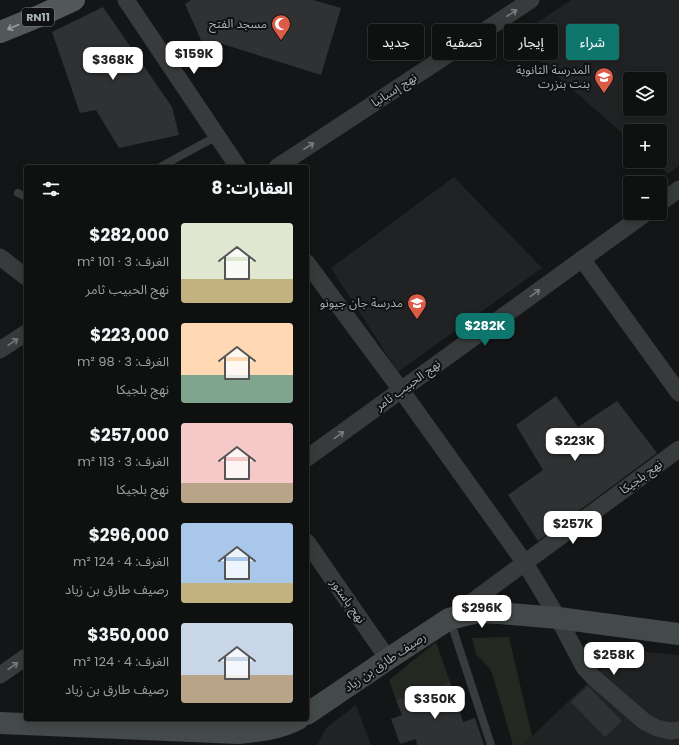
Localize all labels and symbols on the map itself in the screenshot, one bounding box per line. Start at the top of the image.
road number: RN11 [22,8,54,26]
one-way arrow [506,9,517,17]
mosque icon: مسجد الفتح [270,13,292,41]
place label: مسجد الفتح [209,15,267,33]
one-way arrow [8,23,20,31]
pin: $159K [166,41,222,75]
pin: $368K [85,47,141,81]
place label: المدرسة الثانوية بنت بنزرت [516,61,590,92]
school or university icon: المدرسة الثانوية بنت بنزرت [593,66,615,94]
street label: نهج إسبانيا [368,68,420,112]
one-way arrow [304,141,315,150]
one-way arrow [529,289,540,297]
school or university icon: مدرسة جان جيونو [406,292,428,320]
place label: مدرسة جان جيونو [320,294,403,311]
pin: $282K [457,313,513,347]
one-way arrow [7,338,18,346]
street label: نهج الحبيب ثامر [371,355,444,415]
pin: $223K [547,428,603,462]
one-way arrow [333,431,344,439]
street label: نهج بلجيكا [616,455,666,499]
pin: $257K [545,511,601,545]
street label: نهج باستور [325,574,370,627]
pin: $296K [454,595,510,629]
street label: رصيف طارق بن زياد [340,628,429,695]
pin: $258K [586,642,642,676]
one-way arrow [7,662,18,670]
pin: $350K [407,686,463,720]

